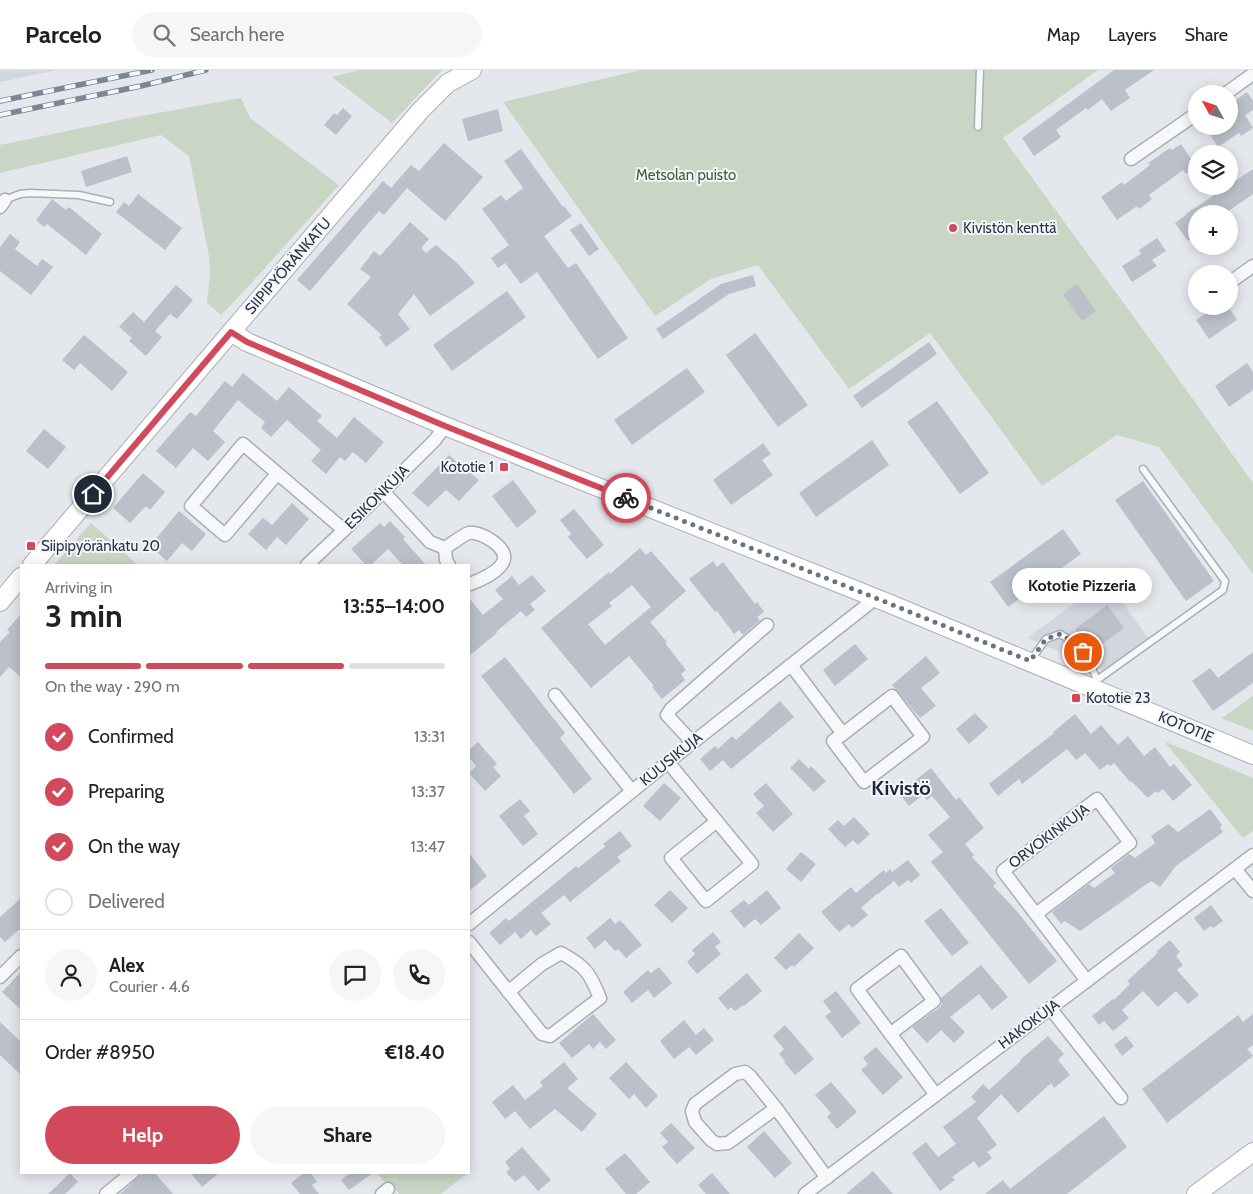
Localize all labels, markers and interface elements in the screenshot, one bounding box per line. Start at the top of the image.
search box [132,12,482,57]
text: Parcelo [25,20,102,49]
icon: search [150,21,178,49]
text: Search here [190,23,284,46]
text: Map [1047,24,1080,46]
text: Layers [1108,24,1157,46]
text: Share [1185,24,1228,46]
north arrow [1188,85,1238,135]
map controls [1188,85,1238,315]
button: layers [1188,145,1238,195]
park label: Metsolan puisto [636,166,736,184]
button: + [1188,205,1238,255]
street label: SIIPIPYÖRÄNKATU [241,214,335,318]
place label: Kivistön kenttä [963,219,1057,237]
marker: Kivistön kenttä [947,222,959,234]
button: − [1188,265,1238,315]
place label: Kototie 1 [441,458,494,476]
street label: ESIKONKUJA [341,461,413,533]
marker: Kototie 1 [498,461,510,473]
pin [72,473,114,515]
courier [601,473,651,523]
icon: home [79,480,107,508]
icon: bike [612,484,640,512]
place label: Siipipyöränkatu 20 [41,537,160,555]
marker: Siipipyöränkatu 20 [25,540,37,552]
callout: Kototie Pizzeria [1013,567,1153,602]
text: Kototie Pizzeria [1028,576,1136,595]
text: Arriving in [45,578,112,597]
text: 13:55–14:00 [343,595,445,618]
text: 3 min [45,596,123,635]
pin [1062,631,1104,673]
icon: bag [1069,638,1097,666]
text: On the way · 290 m [45,677,180,696]
place label: Kototie 23 [1086,689,1151,707]
marker: Kototie 23 [1070,692,1082,704]
street label: KOTOTIE [1156,707,1216,747]
icon: check [45,723,73,751]
text: Confirmed [88,725,174,748]
text: 13:31 [414,727,445,746]
street label: KUUSIKUJA [636,728,706,790]
district label: Kivistö [871,776,931,800]
icon: check [45,778,73,806]
text: Preparing [88,780,164,803]
text: 13:37 [411,782,445,801]
street label: ORVOKINKUJA [1005,799,1093,872]
icon: check [45,833,73,861]
text: On the way [88,835,180,858]
text: 13:47 [411,837,445,856]
text: Delivered [88,890,165,913]
button: person [45,949,97,1001]
button: chat [329,949,381,1001]
button: phone [393,949,445,1001]
text: Alex [109,954,145,977]
text: Courier · 4.6 [109,977,190,996]
street label: HAKOKUJA [995,995,1064,1053]
text: Order #8950 [45,1041,155,1064]
text: €18.40 [385,1041,445,1064]
button: Help [45,1106,240,1164]
button: Share [250,1106,445,1164]

